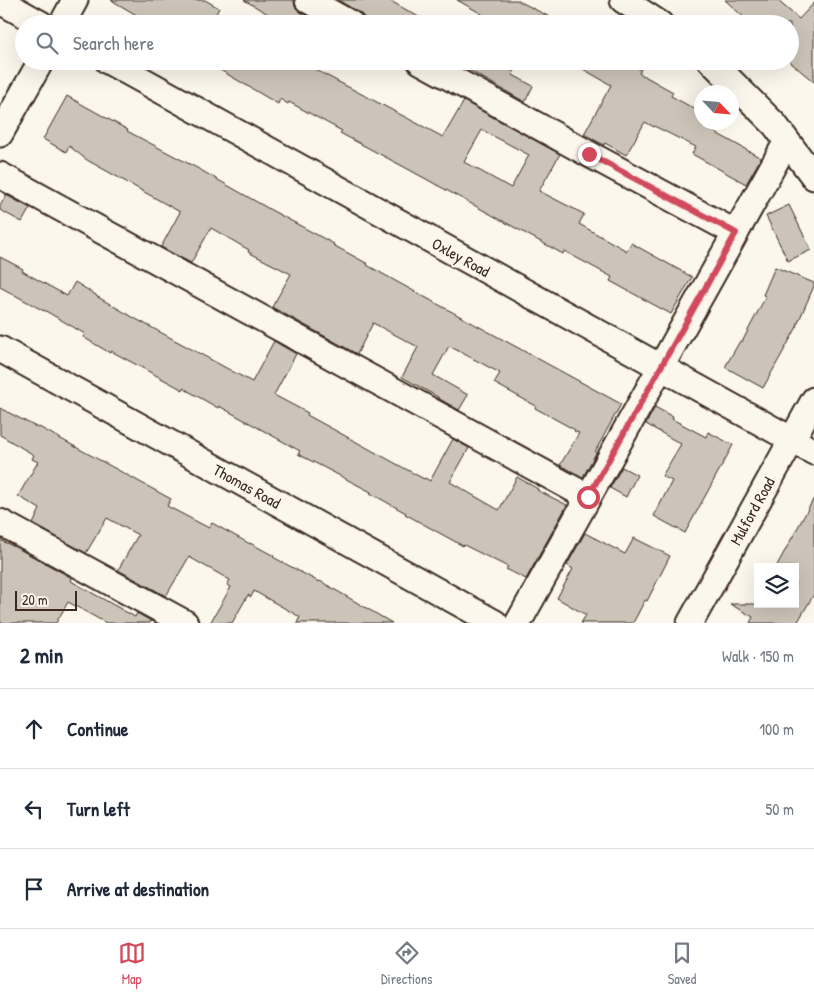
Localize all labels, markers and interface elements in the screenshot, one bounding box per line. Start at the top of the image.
search box [15,15,799,70]
icon: search [33,29,61,57]
text: Search here [73,30,154,56]
north arrow [694,85,739,130]
route end [578,143,601,166]
street label: Oxley Road [428,232,494,282]
street label: Thomas Road [209,458,285,514]
street label: Mulford Road [724,473,780,549]
route start [577,486,600,509]
map controls [754,563,799,608]
button: layers [754,563,799,608]
scale bar [15,588,78,611]
text: 20 m [22,590,48,609]
text: 2 min [20,641,63,670]
text: Walk · 150 m [722,645,794,667]
icon: ahead [20,715,48,743]
text: Continue [67,716,128,742]
text: 100 m [759,718,794,740]
icon: left [20,795,48,823]
text: Turn left [67,796,130,822]
text: 50 m [766,798,794,820]
icon: arrive [20,875,48,903]
text: Arrive at destination [67,876,209,902]
tab: Map [118,939,146,988]
tab: Directions [381,939,432,988]
tab: Saved [668,939,696,988]

